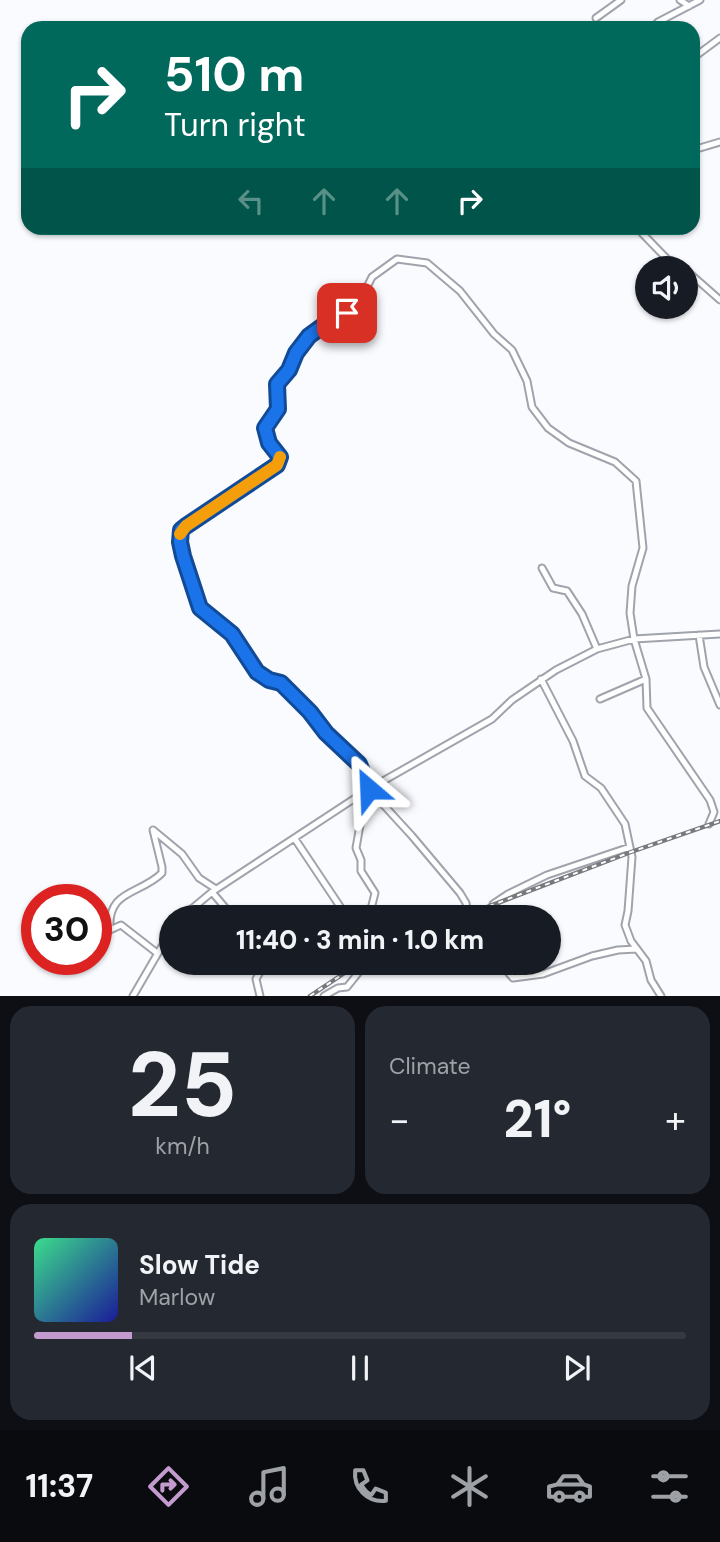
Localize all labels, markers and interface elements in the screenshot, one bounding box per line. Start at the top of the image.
text: 510 m [164,42,304,106]
icon: right [49,49,140,140]
text: Turn right [164,104,306,146]
icon: left [232,182,270,220]
icon: ahead [305,182,343,220]
icon: ahead [378,182,416,220]
icon: right [451,182,489,220]
map controls [635,256,698,319]
button: sound [635,256,698,319]
pin [317,283,377,343]
icon: arrive [328,294,366,332]
position arrow [332,752,406,826]
speed limit sign: 30 [21,884,112,975]
text: 11:40 · 3 min · 1.0 km [236,923,484,957]
text: 25 [128,1026,237,1144]
text: Climate [389,1051,471,1081]
text: 21° [503,1085,572,1153]
text: − [389,1095,410,1145]
text: + [665,1095,686,1145]
text: km/h [155,1131,210,1161]
text: Slow Tide [139,1248,260,1282]
text: Marlow [139,1282,215,1312]
icon: previous [124,1349,162,1387]
icon: pause [341,1349,379,1387]
icon: next [558,1349,596,1387]
icon: directions [144,1462,193,1511]
icon: music [245,1462,294,1511]
icon: phone [345,1462,394,1511]
icon: climate [445,1462,494,1511]
icon: car [545,1462,594,1511]
icon: filters [645,1462,694,1511]
text: 11:37 [26,1465,93,1507]

